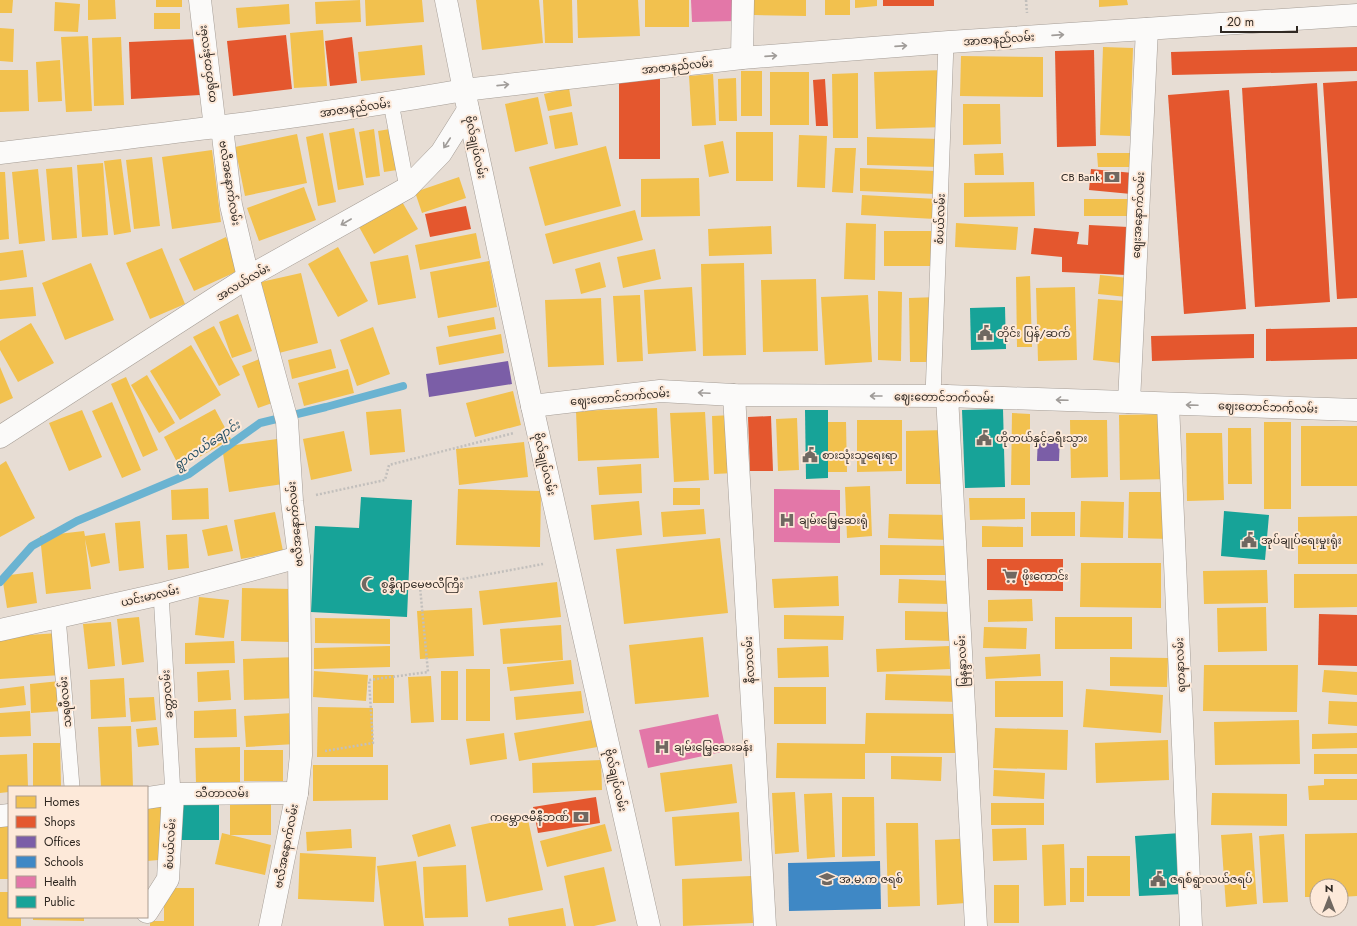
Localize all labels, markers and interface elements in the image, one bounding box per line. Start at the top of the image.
scale bar [1221,8,1297,34]
text: 20 m [1227,13,1254,31]
street label: တရုတ်တန်းလမ်း [194,24,221,104]
street label: အာဇာနည်လမ်း [963,29,1035,50]
one-way arrow [1051,31,1064,38]
one-way arrow [894,42,907,50]
one-way arrow [764,52,777,59]
street label: အာဇာနည်လမ်း [641,54,714,79]
one-way arrow [496,82,509,89]
street label: အာဇာနည်လမ်း [319,95,392,122]
street label: ဗိုလ်ချုပ်လမ်း [461,114,491,180]
one-way arrow [443,137,451,148]
street label: ဗလီအနောက်လမ်း [214,139,245,227]
bank icon: CB Bank [1103,168,1121,186]
place label: CB Bank [1061,169,1100,185]
street label: စျေးအနောက်လမ်း [1128,171,1149,259]
street label: စံပယ်လမ်း [931,193,949,245]
one-way arrow [340,219,352,227]
street label: အလယ်လမ်း [213,260,273,304]
public building icon: တိုင်း ပြန်/ဆက် [976,324,994,342]
place label: တိုင်း ပြန်/ဆက် [997,325,1070,342]
street label: ဈေးတောင်ဘက်လမ်း [570,385,671,410]
street label: ဈေးတောင်ဘက်လမ်း [894,388,994,407]
one-way arrow [698,390,711,397]
one-way arrow [870,392,883,400]
one-way arrow [1056,396,1069,403]
street label: ဈေးတောင်ဘက်လမ်း [1218,397,1318,418]
one-way arrow [1186,401,1199,409]
water label: ရွာလယ်ချောင်း [170,416,245,475]
public building icon: ဟိုတယ်နှင့်ခရီးသွား [975,429,993,447]
place label: ဟိုတယ်နှင့်ခရီးသွား [996,430,1087,447]
street label: ဗိုလ်ချုပ်လမ်း [529,431,560,497]
public building icon: စားသုံးသူရေးရာ [801,446,819,464]
place label: စားသုံးသူရေးရာ [822,447,898,464]
street label: ဗလီအနောက်လမ်း [283,480,308,567]
hospital icon: ချမ်းမြေ့ဆေးရုံ [778,511,796,529]
place label: ချမ်းမြေ့ဆေးရုံ [799,512,868,529]
public building icon: အုပ်ချုပ်ရေးမှုးရုံး [1240,531,1258,549]
place label: အုပ်ချုပ်ရေးမှုးရုံး [1261,532,1342,549]
supermarket icon: ဖိုးကောင်း [1001,567,1019,585]
place label: ဖိုးကောင်း [1022,568,1069,585]
mosque icon: စွန္နီဂျာမေဗလီကြီး [360,575,378,593]
place label: စွန္နီဂျာမေဗလီကြီး [381,576,463,594]
street label: ယင်းမာလမ်း [119,581,181,610]
street label: မြနန္ဒာလမ်း [953,634,973,687]
street label: နီလာလမ်း [740,636,759,684]
street label: ရတနာလမ်း [1171,637,1190,693]
street label: ခတ္တာလမ်း [157,669,178,719]
street label: သရဖီလမ်း [55,676,76,728]
hospital icon: ချမ်းမြေ့ဆေးခန်း [653,738,671,756]
place label: ချမ်းမြေ့ဆေးခန်း [674,739,753,756]
street label: ဗိုလ်ချုပ်လမ်း [600,747,631,813]
street label: သီတာလမ်း [195,785,249,801]
legend [8,786,148,918]
text: Homes [44,793,80,811]
street label: ဗလီအနောက်လမ်း [270,802,303,890]
bank icon: ကမ္ဘောဇမီနီဘဏ် [572,808,590,826]
place label: ကမ္ဘောဇမီနီဘဏ် [490,809,569,826]
text: Shops [44,813,75,831]
street label: စံပယ်လမ်း [161,818,179,870]
text: Offices [44,833,80,851]
text: Schools [44,853,83,871]
school or university icon: အ.မ.က ဇရစ် [818,870,836,888]
public building icon: ဇရစ်ရွာလယ်ဇရပ် [1149,870,1167,888]
place label: အ.မ.က ဇရစ် [839,871,903,888]
place label: ဇရစ်ရွာလယ်ဇရပ် [1170,871,1252,888]
text: Health [44,873,76,891]
north arrow [1309,878,1349,918]
text: N [1325,880,1333,896]
text: Public [44,893,75,911]

